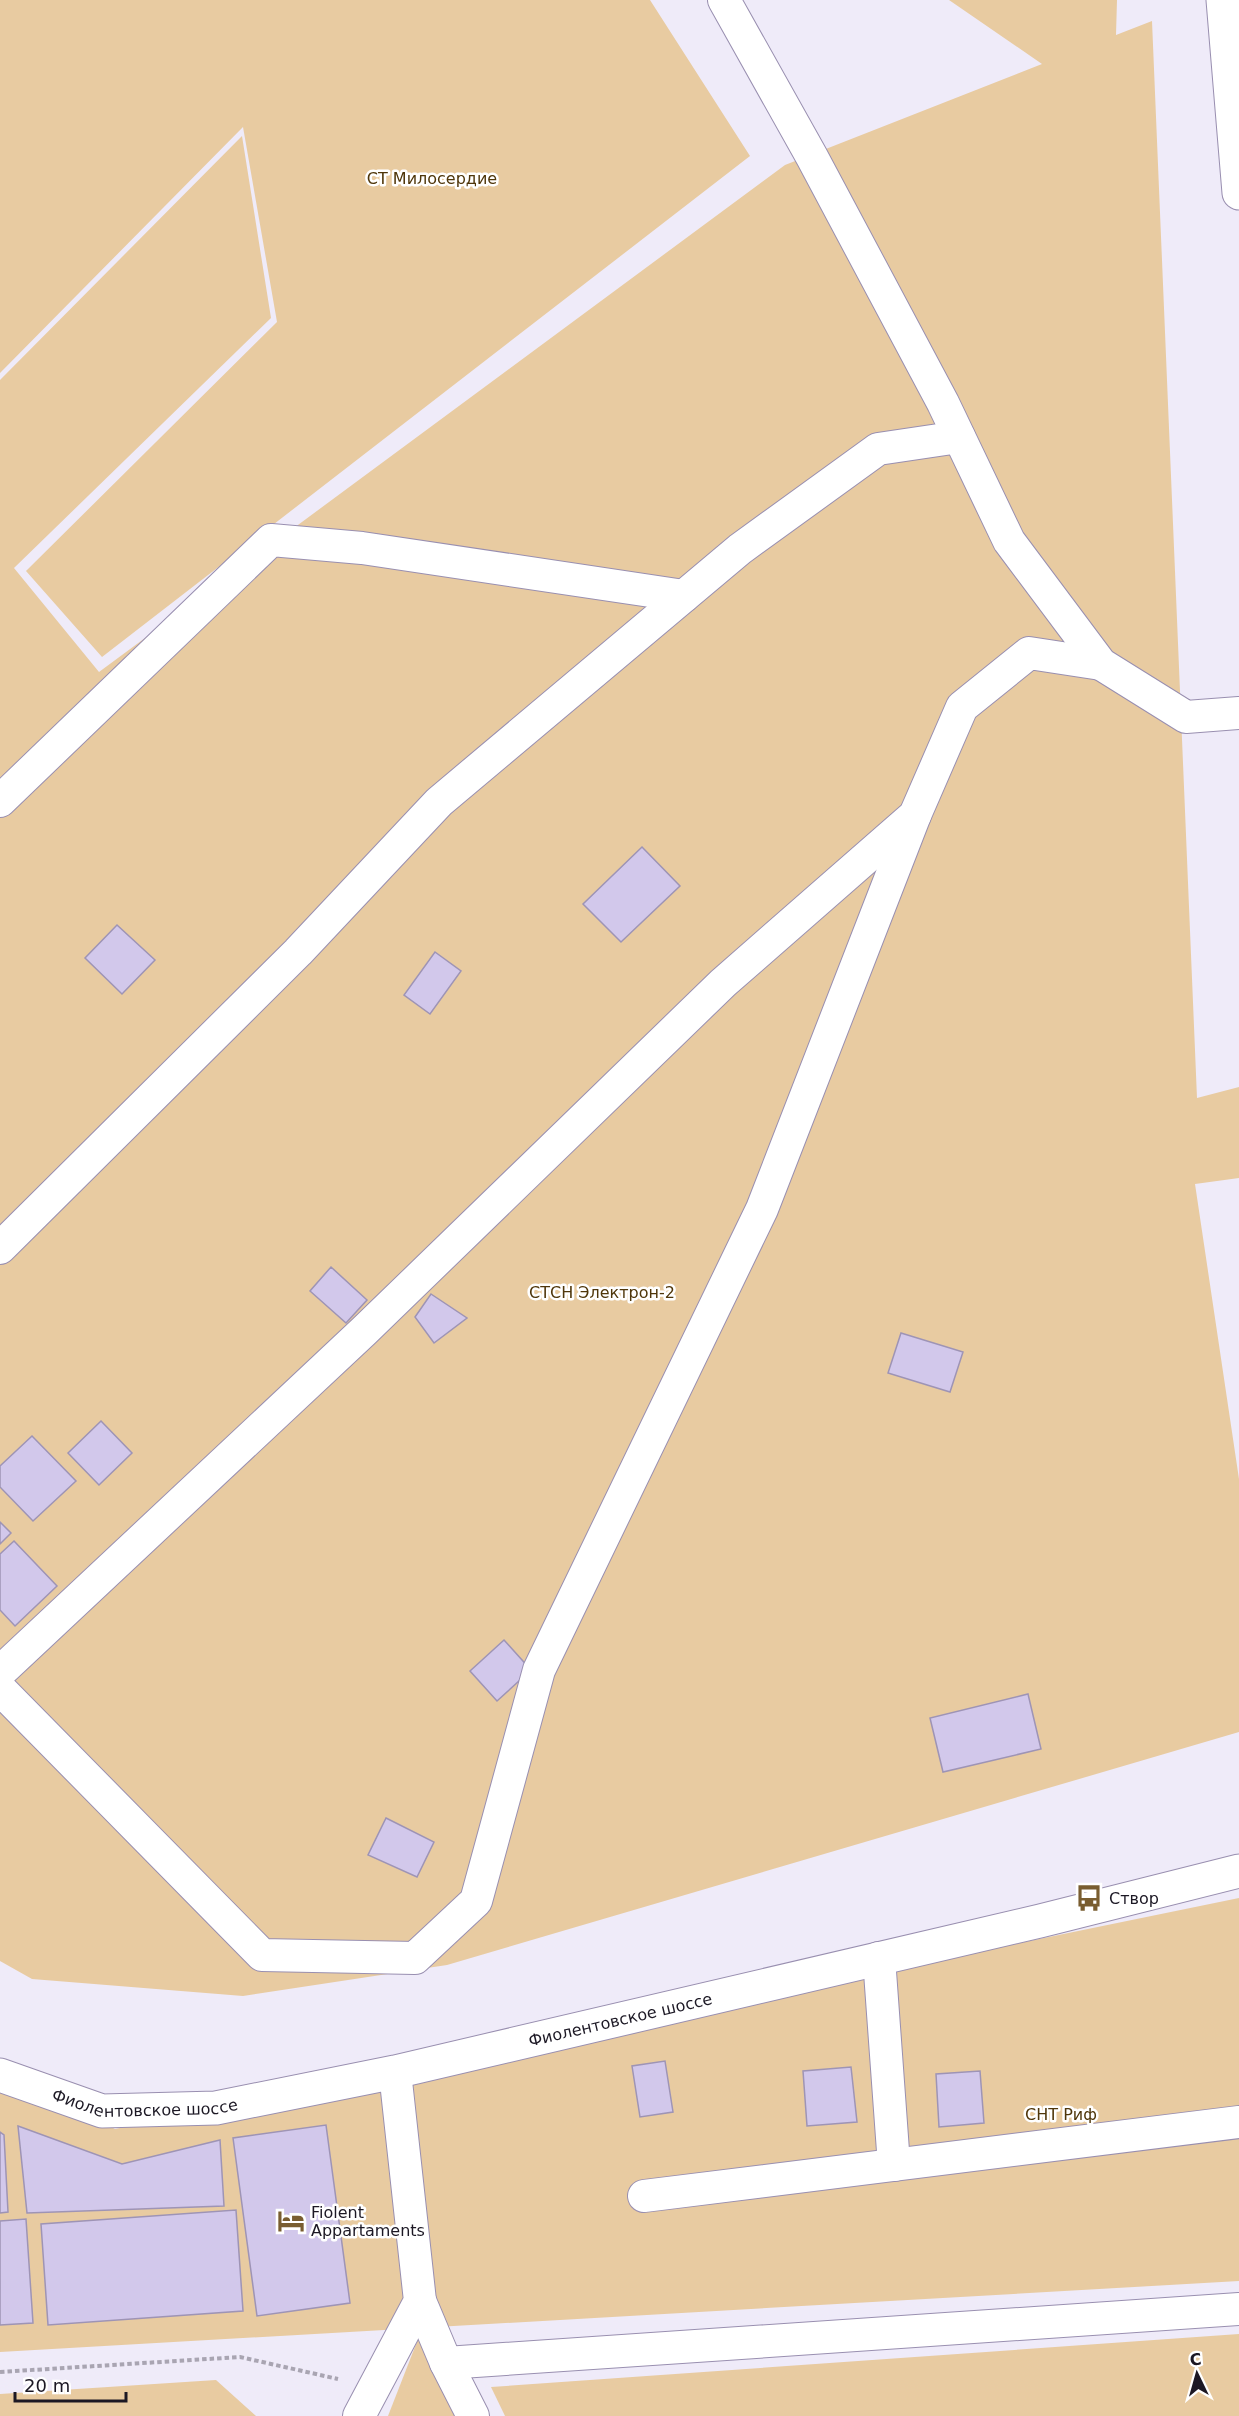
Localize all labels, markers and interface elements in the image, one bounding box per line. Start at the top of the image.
park label: СТ Милосердие [367,169,497,188]
park label: СТСН Электрон-2 [529,1283,675,1302]
bus stop icon: Створ [1074,1883,1104,1913]
place label: Створ [1109,1889,1159,1908]
street label: Фиолентовское шоссе [526,1989,714,2050]
street label: Фиолентовское шоссе [50,2085,239,2121]
park label: СНТ Риф [1025,2105,1097,2124]
place label: Fiolent Appartaments [311,2203,425,2240]
hotel icon: Fiolent Appartaments [276,2206,306,2236]
north arrow [1167,2344,1227,2404]
text: С [1189,2350,1202,2370]
scale bar [15,2365,126,2403]
text: 20 m [24,2375,70,2396]

